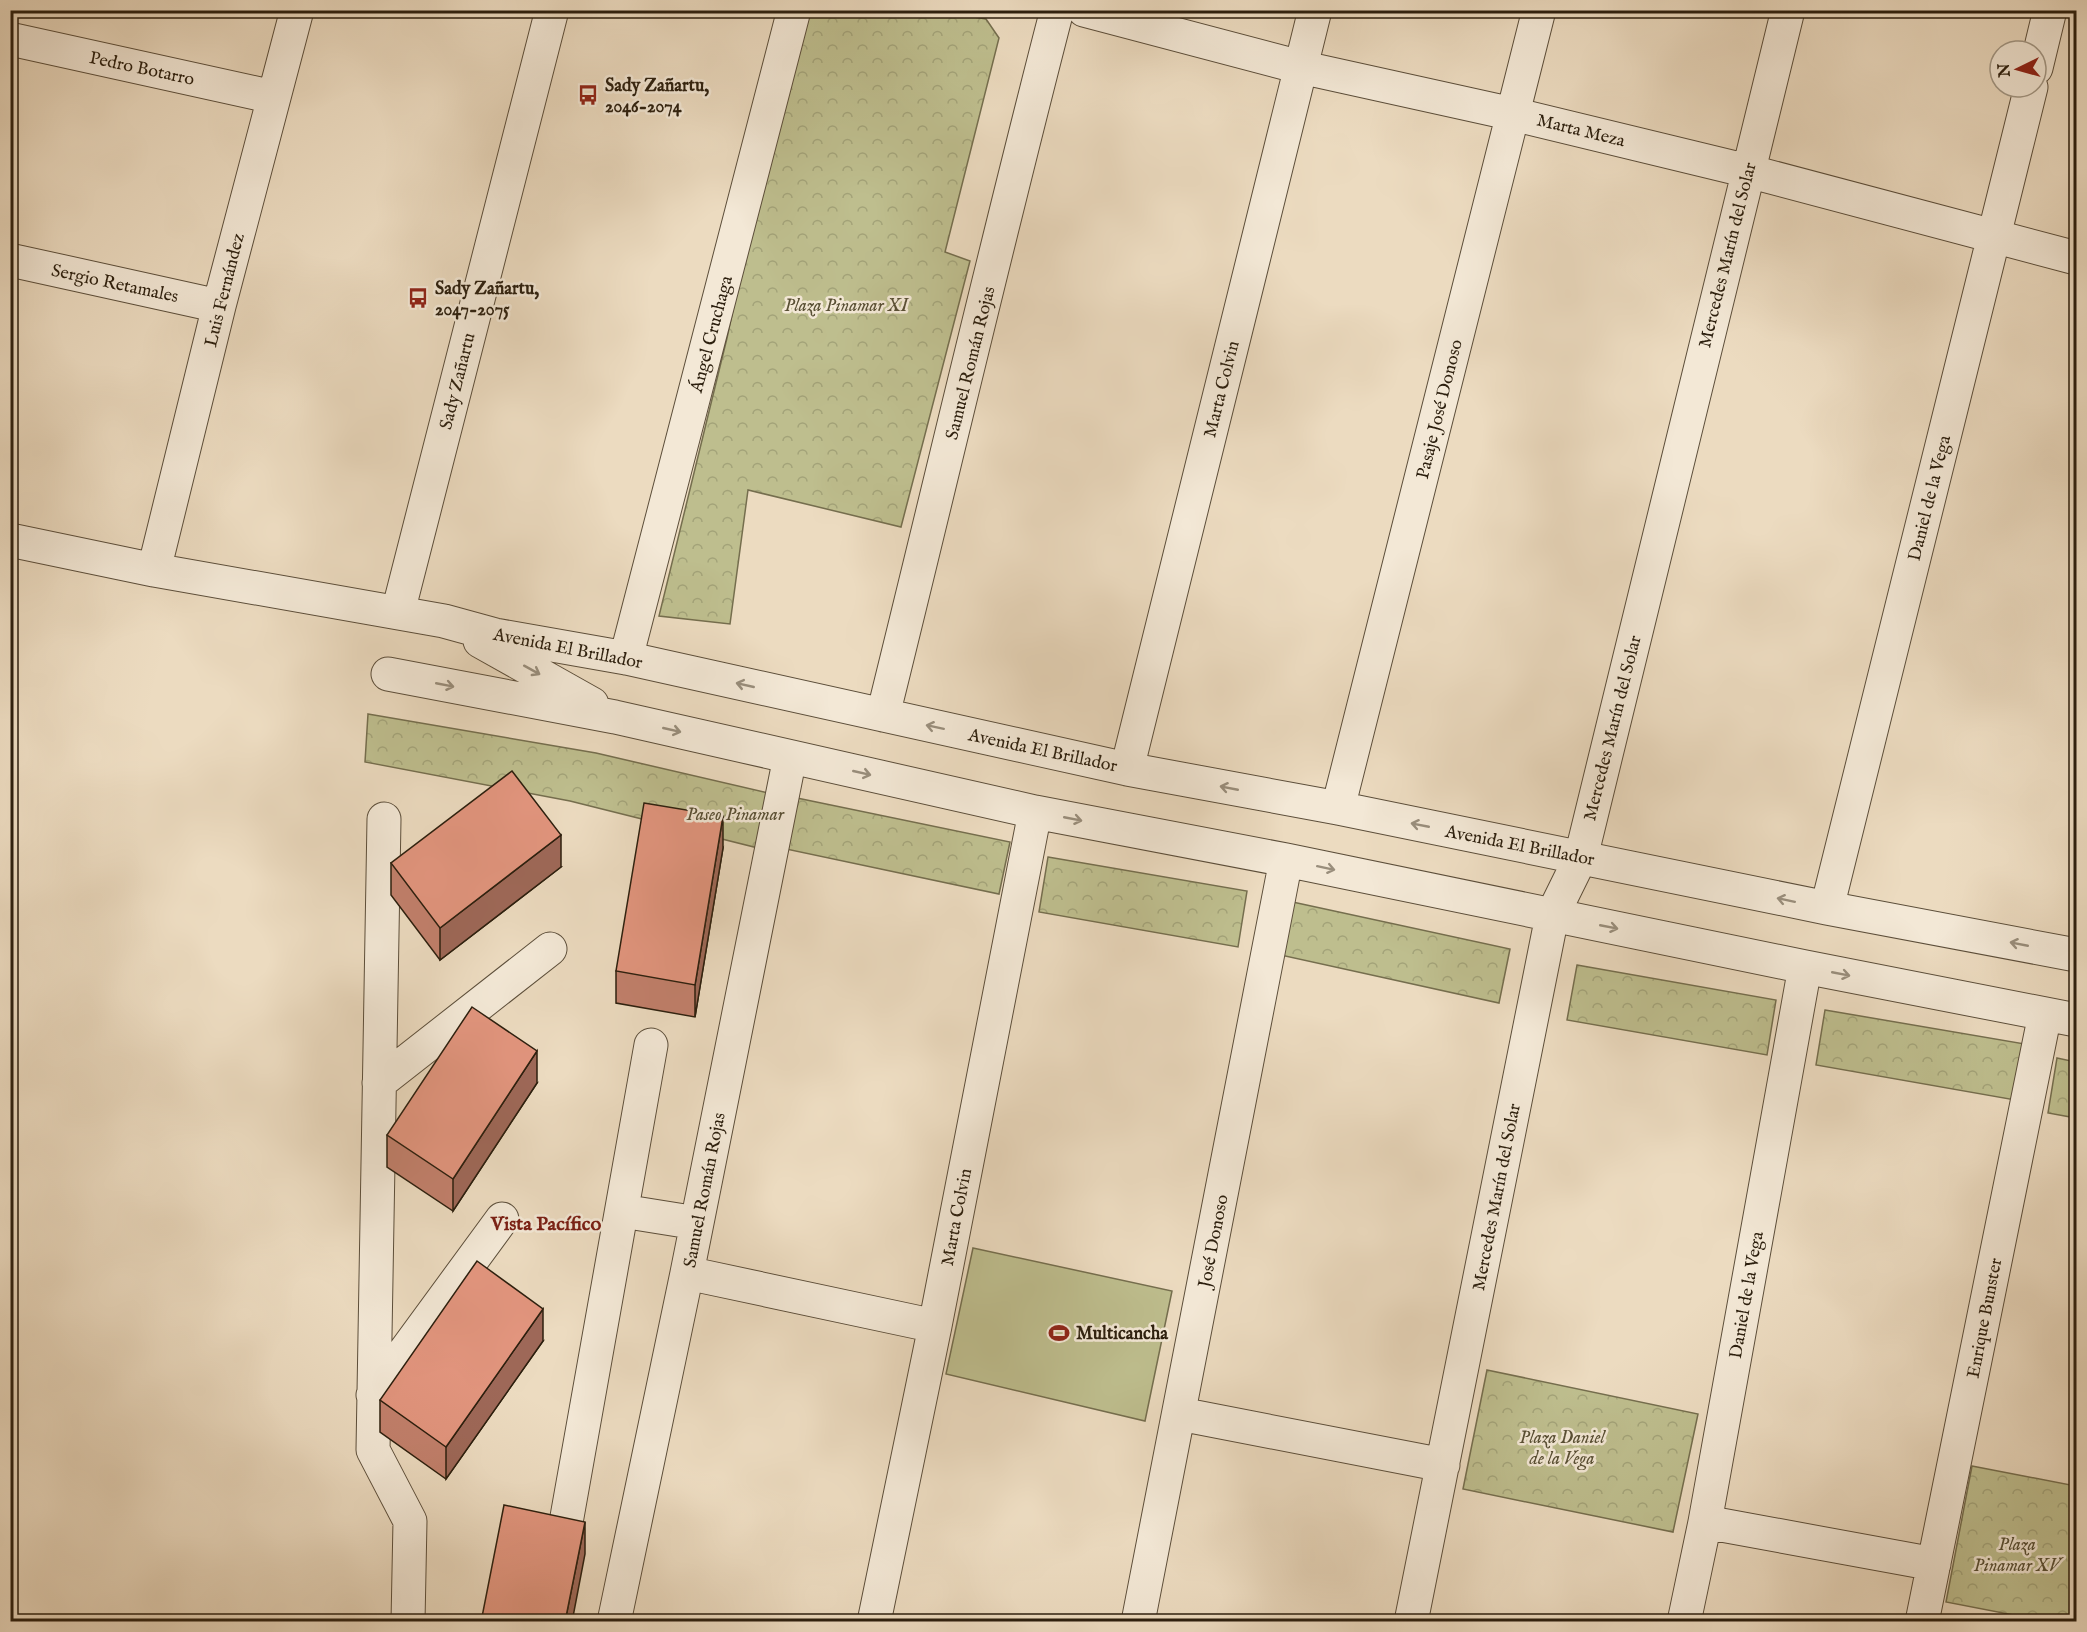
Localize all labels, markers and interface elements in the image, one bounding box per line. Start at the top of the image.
north arrow [1988,39,2048,99]
street label: Pedro Botarro [87,47,197,92]
text: N [1994,62,2016,79]
place label: Sady Zañartu, 2046-2074 [605,75,709,119]
bus stop icon: Sady Zañartu, 2046-2074 [576,83,600,107]
street label: Marta Meza [1534,109,1627,154]
street label: Mercedes Marín del Solar [1694,160,1763,350]
street label: Luis Fernández [200,231,251,350]
street label: Sergio Retamales [49,260,180,309]
street label: Ángel Cruchaga [684,273,739,396]
place label: Sady Zañartu, 2047-2075 [435,278,539,322]
street label: Samuel Román Rojas [941,284,1002,442]
bus stop icon: Sady Zañartu, 2047-2075 [406,286,430,310]
park label: Plaza Pinamar XI [784,295,910,318]
street label: Sady Zañartu [435,330,482,432]
street label: Pasaje José Donoso [1412,337,1469,482]
street label: Marta Colvin [1199,338,1246,440]
street label: Daniel de la Vega [1904,433,1957,564]
street label: Avenida El Brillador [490,624,645,675]
street label: Mercedes Marín del Solar [1579,633,1648,823]
one-way arrow [523,664,540,676]
one-way arrow [736,678,755,690]
one-way arrow [435,680,455,691]
one-way arrow [926,721,945,732]
one-way arrow [662,724,681,736]
street label: Avenida El Brillador [965,724,1120,779]
one-way arrow [852,768,871,779]
one-way arrow [1220,782,1239,793]
park label: Paseo Pinamar [686,804,785,827]
one-way arrow [1063,814,1082,825]
one-way arrow [1411,819,1431,830]
street label: Avenida El Brillador [1442,821,1597,872]
one-way arrow [1316,863,1335,875]
one-way arrow [1777,894,1796,905]
one-way arrow [1599,922,1618,933]
one-way arrow [2010,938,2029,949]
one-way arrow [1831,969,1851,980]
street label: Mercedes Marín del Solar [1468,1101,1527,1293]
street label: Samuel Román Rojas [679,1111,732,1270]
street label: Marta Colvin [937,1166,978,1268]
street label: José Donoso [1194,1192,1235,1292]
district label: Vista Pacífico [490,1212,601,1237]
street label: Daniel de la Vega [1725,1230,1770,1361]
street label: Enrique Bunster [1963,1256,2008,1380]
sports icon: Multicancha [1047,1321,1071,1345]
place label: Multicancha [1076,1323,1169,1346]
park label: Plaza Daniel de la Vega [1519,1427,1607,1471]
park label: Plaza Pinamar XV [1973,1534,2064,1578]

